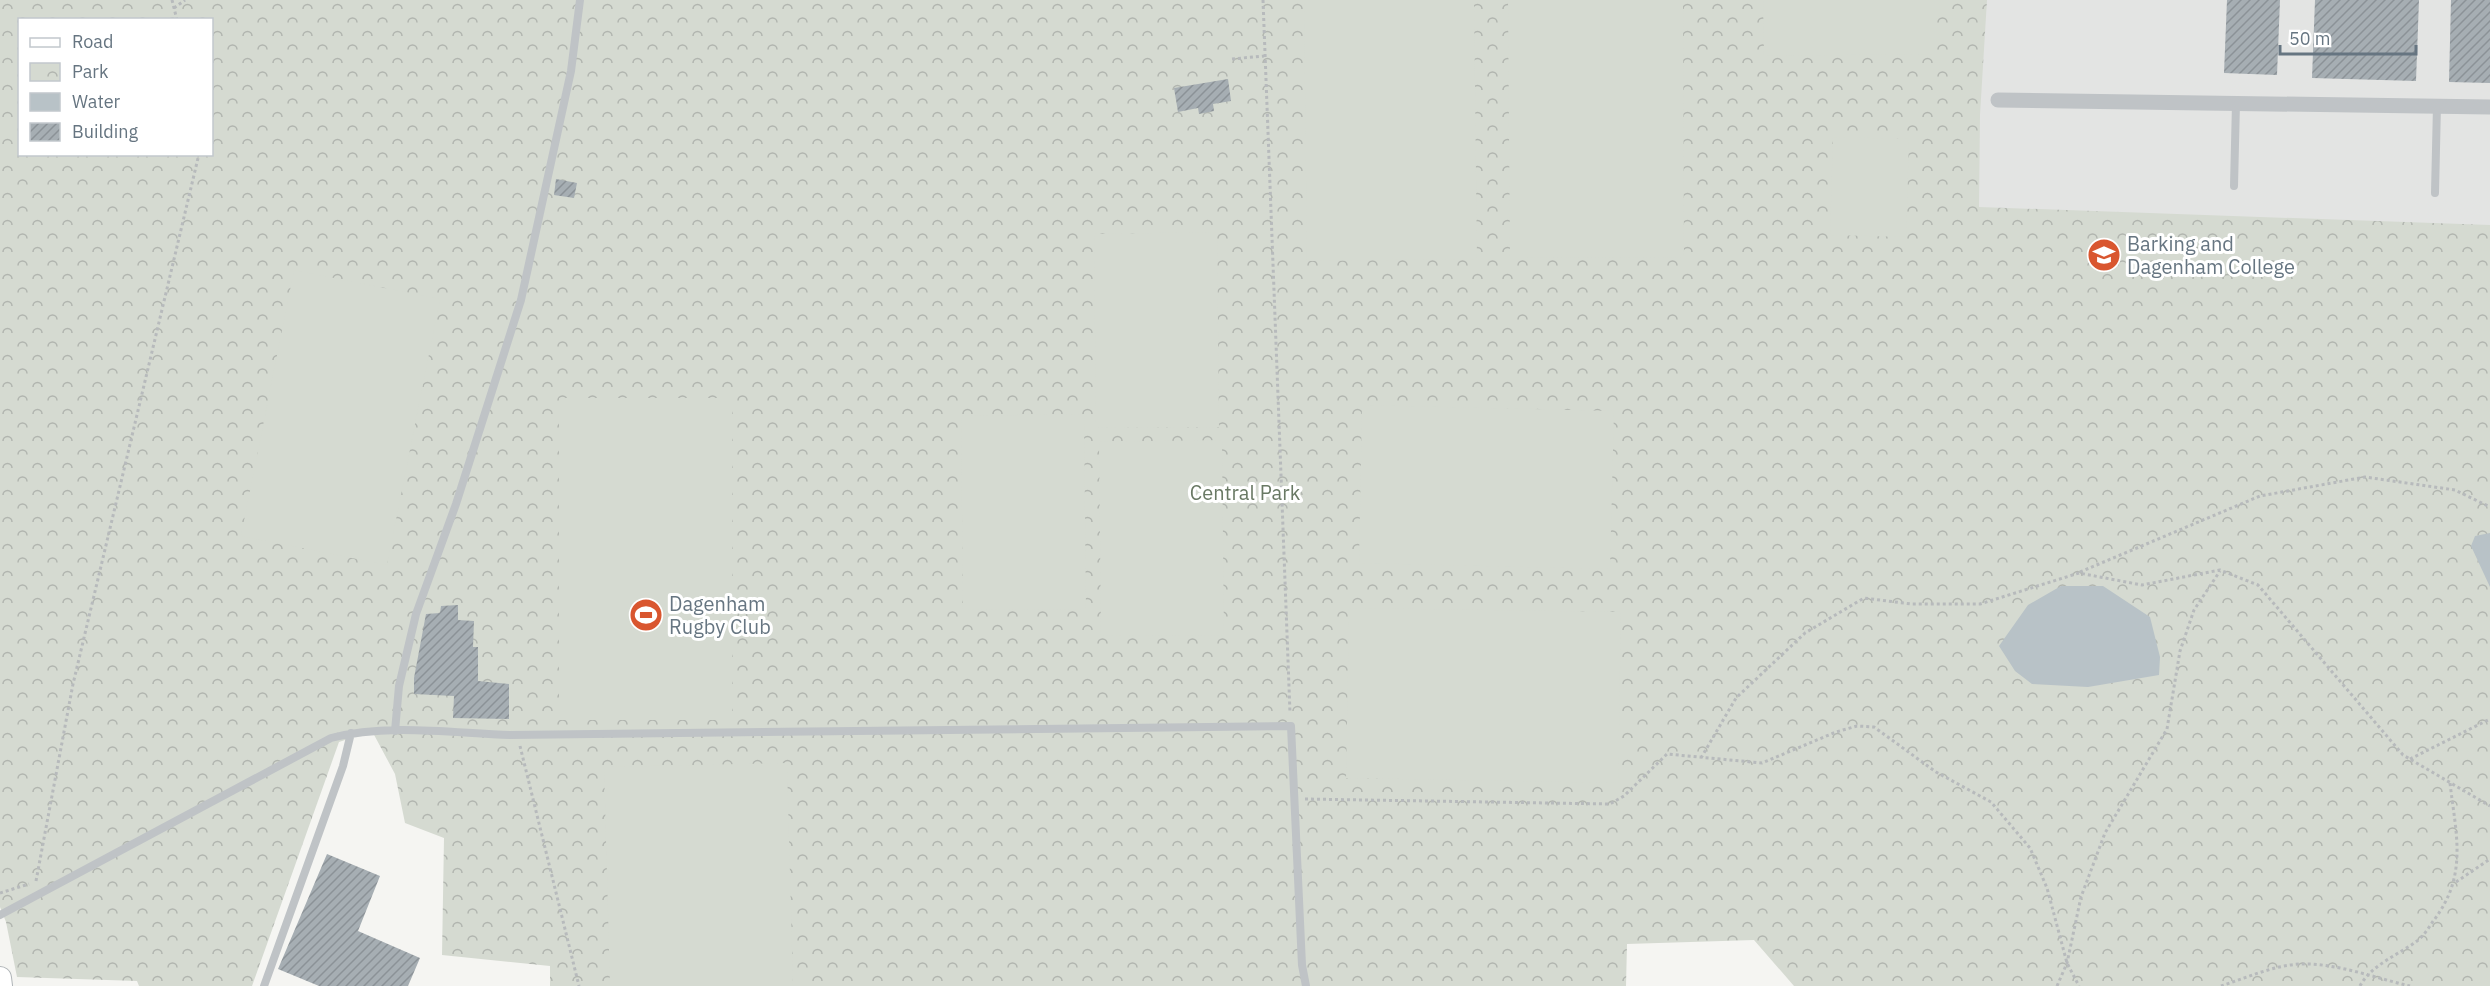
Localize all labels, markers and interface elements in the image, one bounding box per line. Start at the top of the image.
legend [18,18,213,156]
scale bar [2280,18,2416,56]
text: 50 m [2289,27,2331,50]
text: Road [72,30,113,53]
text: Park [72,60,109,83]
text: Water [72,90,121,113]
text: Building [72,120,139,143]
place label: Barking and Dagenham College [2127,230,2295,280]
school or university icon: Barking and Dagenham College [2086,237,2122,273]
park label: Central Park [1190,479,1301,506]
place label: Dagenham Rugby Club [669,590,771,640]
sports icon: Dagenham Rugby Club [628,597,664,633]

